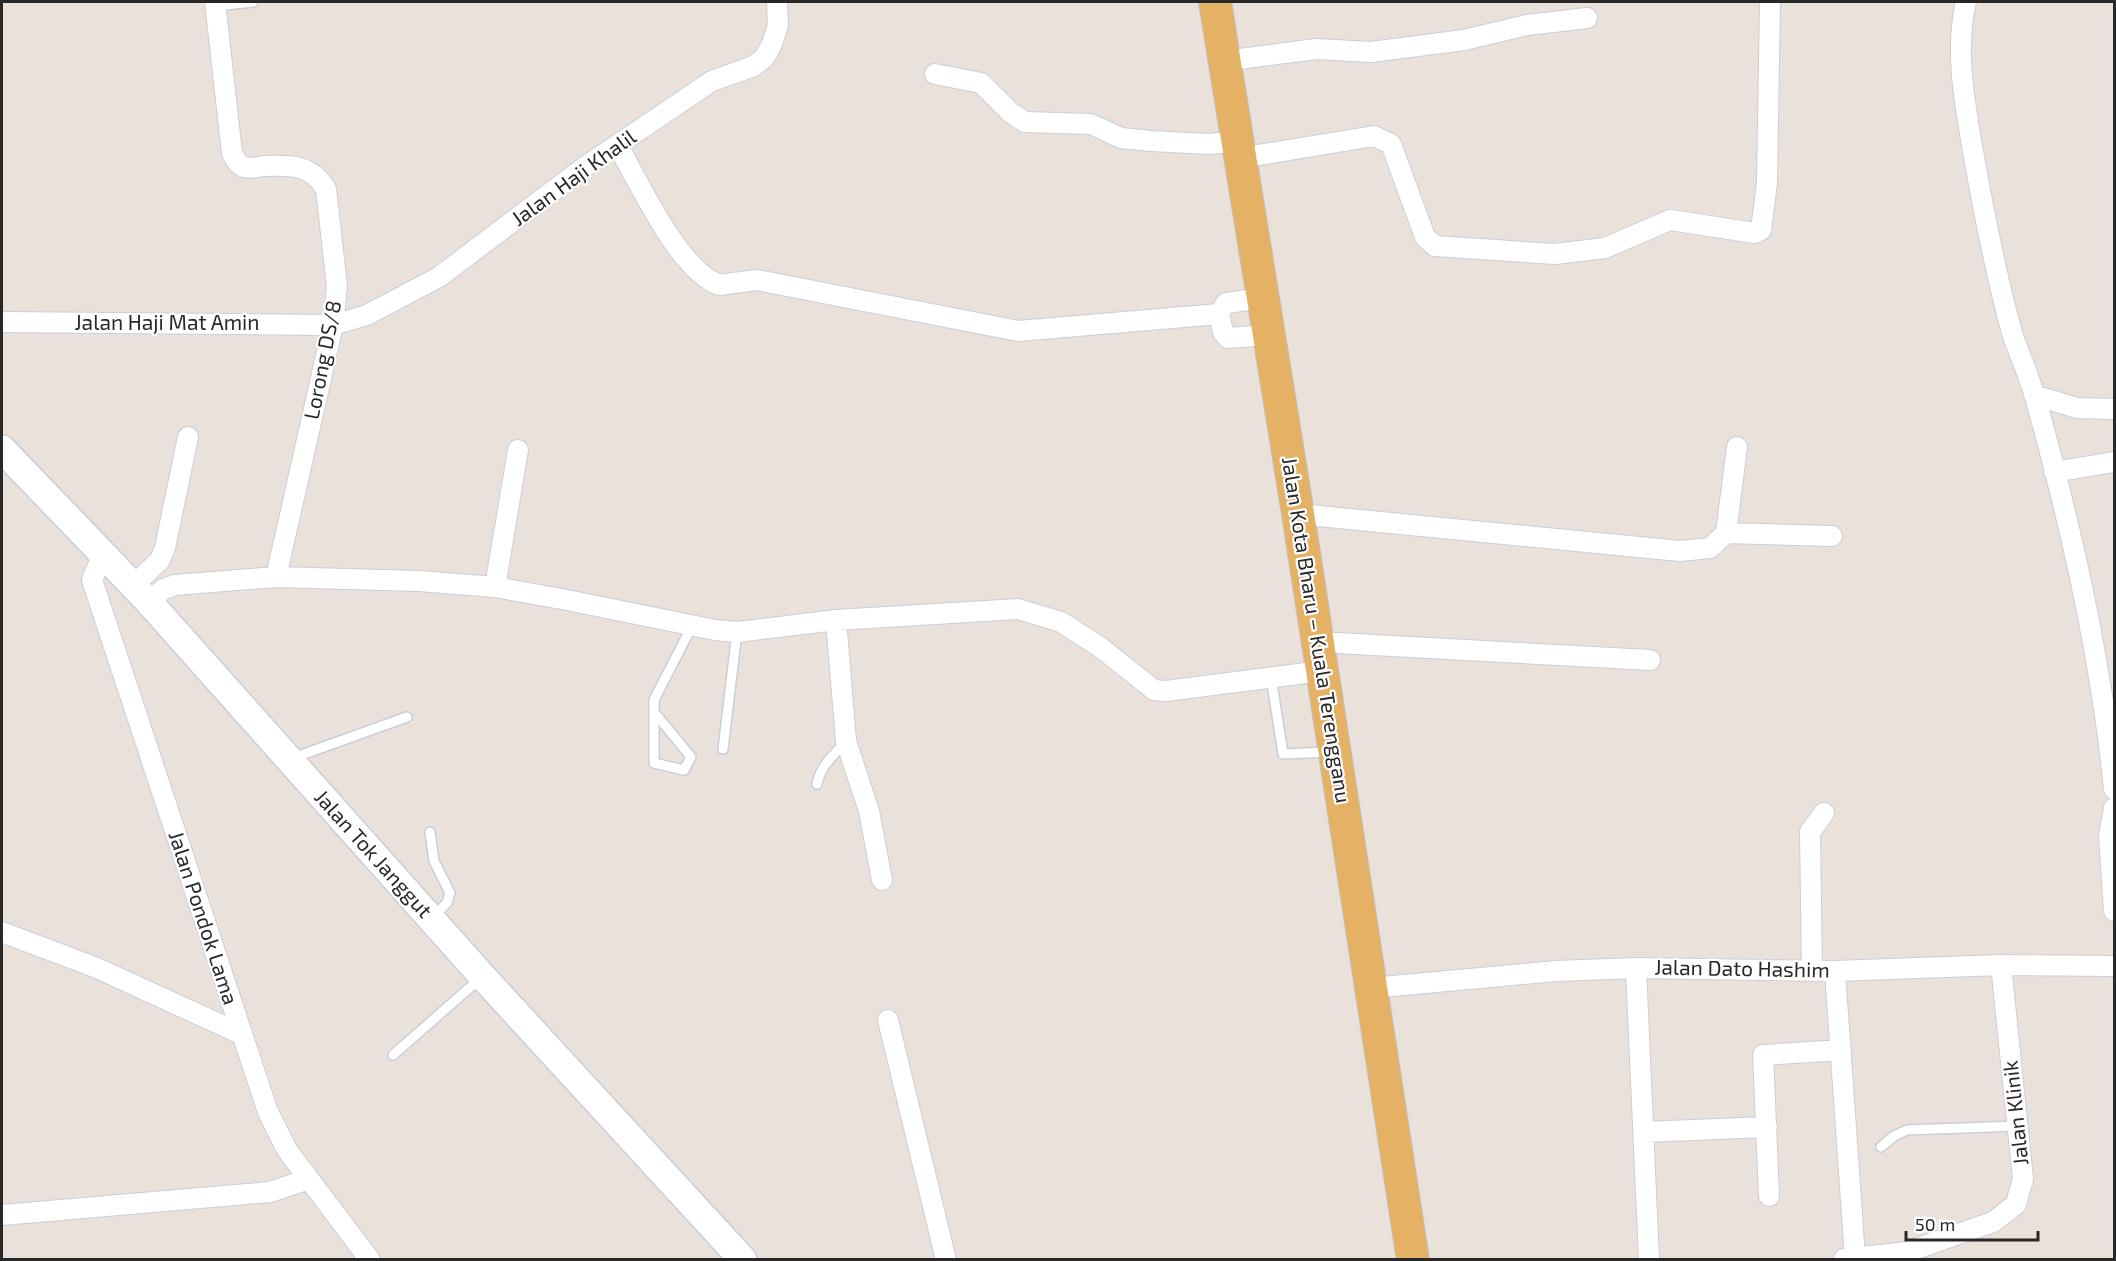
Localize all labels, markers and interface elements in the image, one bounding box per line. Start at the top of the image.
street label: Jalan Haji Khalil [506,123,641,231]
street label: Lorong DS/8 [298,298,345,421]
street label: Jalan Haji Mat Amin [74,309,260,335]
street label: Jalan Kota Bharu – Kuala Terengganu [1278,455,1357,805]
street label: Jalan Tok Janggut [310,784,438,922]
street label: Jalan Pondok Lama [165,828,244,1008]
street label: Jalan Dato Hashim [1654,953,1830,982]
street label: Jalan Klinik [1997,1059,2032,1167]
scale bar [1906,1204,2038,1242]
text: 50 m [1915,1213,1955,1235]

